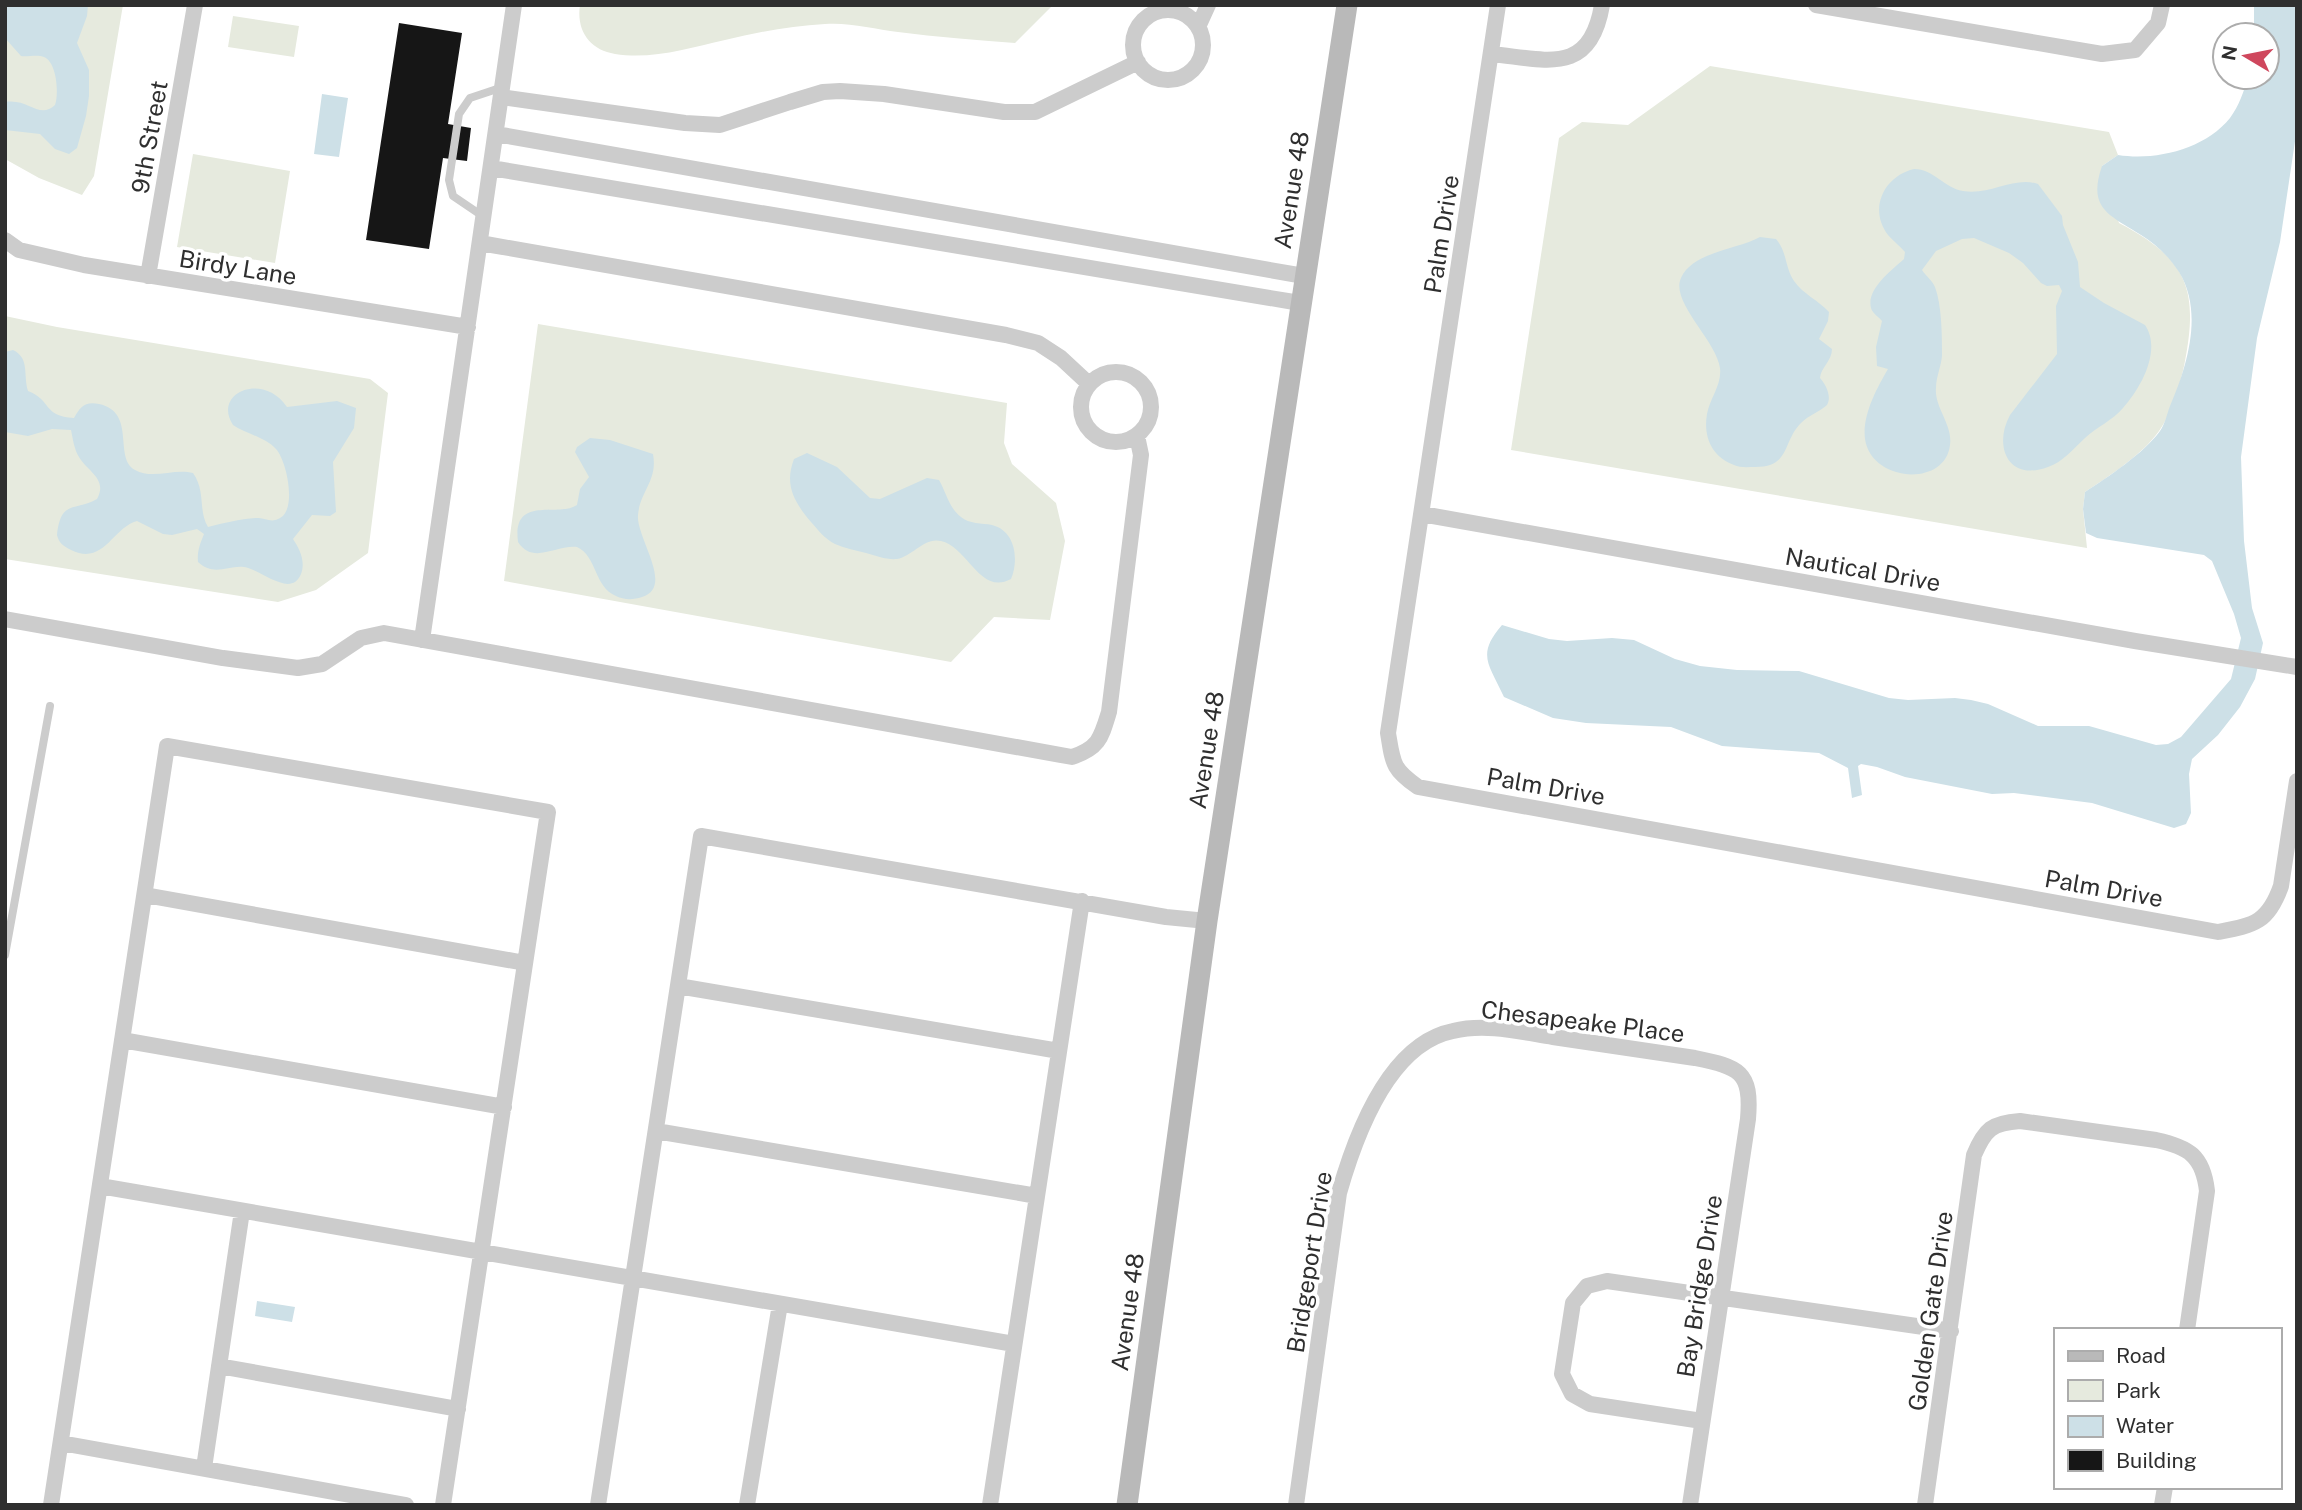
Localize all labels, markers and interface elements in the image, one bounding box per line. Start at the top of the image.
north arrow [2211,21,2281,91]
text: N [2217,44,2241,62]
street label: 9th Street [125,78,173,196]
street label: Avenue 48 [1268,129,1314,251]
street label: Palm Drive [1418,173,1464,295]
street label: Birdy Lane [177,244,299,290]
street label: Nautical Drive [1783,542,1943,596]
street label: Avenue 48 [1183,689,1229,811]
street label: Palm Drive [1485,762,1607,810]
street label: Palm Drive [2043,864,2165,912]
street label: Chesapeake Place [1480,995,1686,1047]
street label: Bridgeport Drive [1281,1169,1337,1355]
street label: Bay Bridge Drive [1671,1193,1727,1379]
street label: Golden Gate Drive [1902,1209,1958,1413]
street label: Avenue 48 [1105,1251,1149,1373]
legend [2054,1328,2281,1489]
text: Road [2116,1343,2166,1368]
text: Park [2116,1378,2161,1403]
text: Water [2116,1413,2174,1438]
text: Building [2116,1448,2197,1473]

